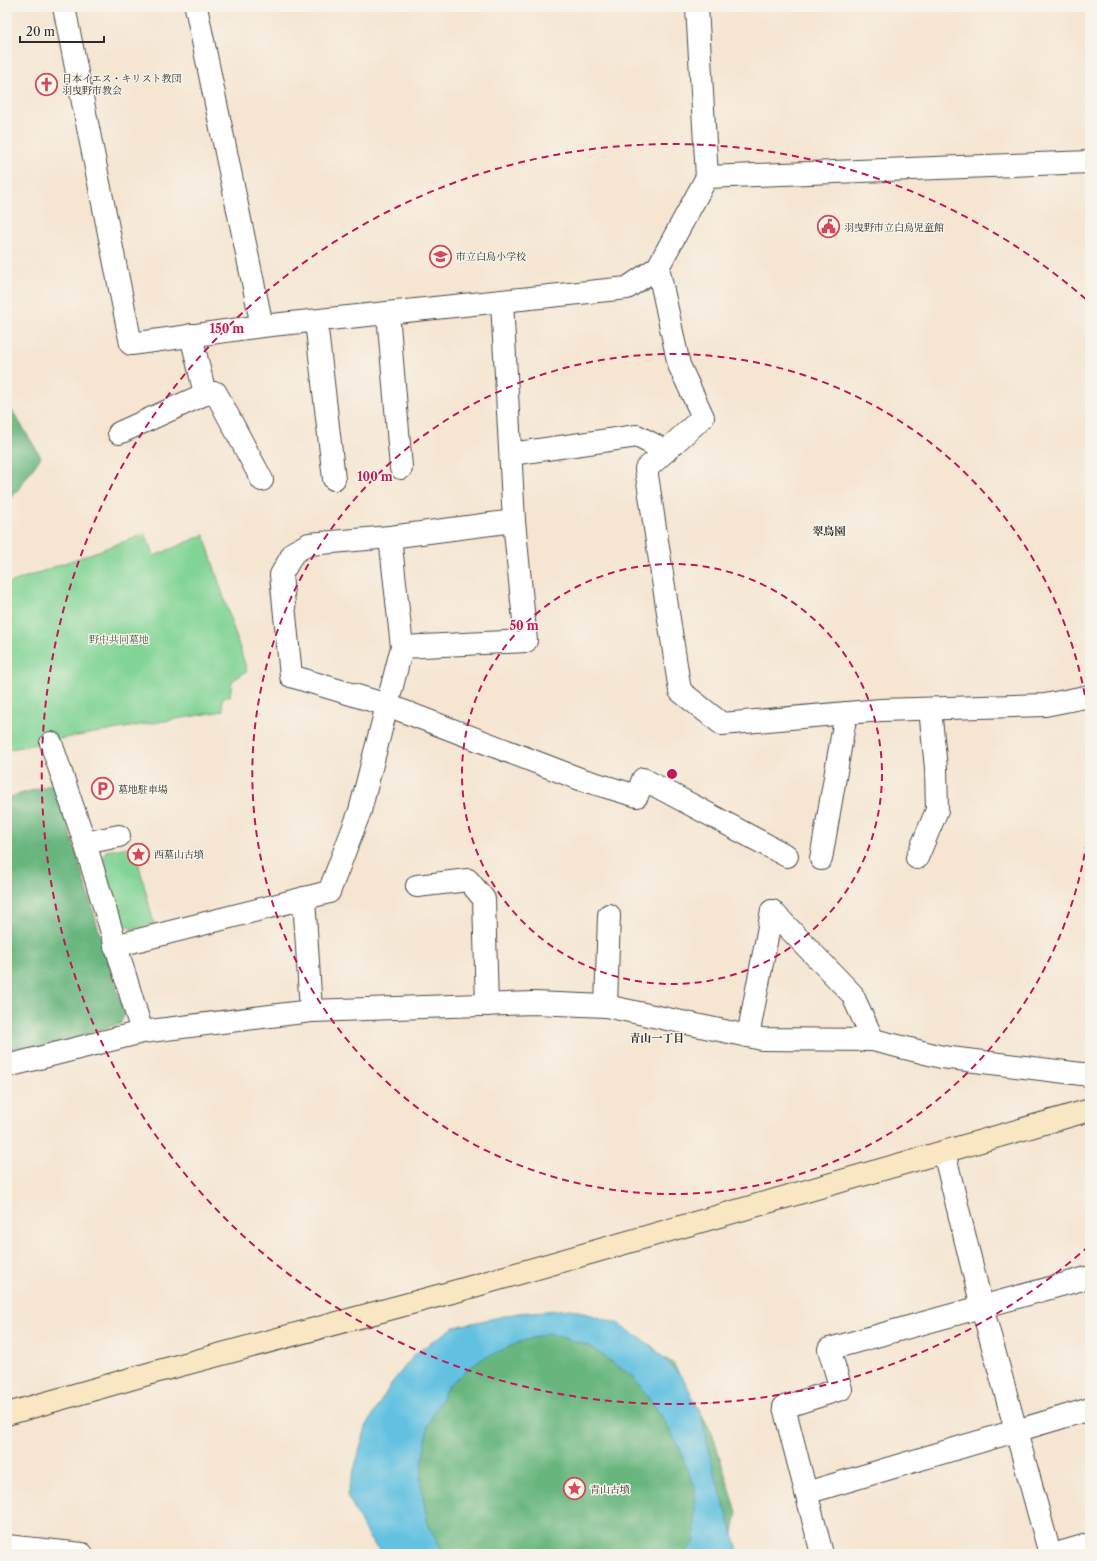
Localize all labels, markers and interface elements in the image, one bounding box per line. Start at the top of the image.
scale bar [20,18,104,44]
text: 20 m [26,24,55,39]
church icon: 日本イエス・キリスト教団 羽曳野市教会 [34,71,60,97]
place label: 日本イエス・キリスト教団 羽曳野市教会 [62,72,181,97]
public building icon: 羽曳野市立白鳥児童館 [815,214,841,240]
place label: 羽曳野市立白鳥児童館 [844,221,944,234]
school or university icon: 市立白鳥小学校 [428,243,454,269]
place label: 市立白鳥小学校 [456,250,526,263]
text: 150 m [210,321,244,336]
text: 100 m [357,469,393,484]
district label: 翠鳥園 [813,524,846,538]
text: 50 m [509,618,539,633]
park label: 野中共同墓地 [89,633,149,646]
centre of rings [665,767,679,781]
parking icon: 墓地駐車場 [89,776,115,802]
place label: 墓地駐車場 [118,783,168,796]
place icon: 西墓山古墳 [126,841,152,867]
place label: 西墓山古墳 [154,848,204,861]
district label: 青山一丁目 [630,1031,685,1045]
place icon: 青山古墳 [562,1476,588,1502]
place label: 青山古墳 [590,1483,630,1496]

